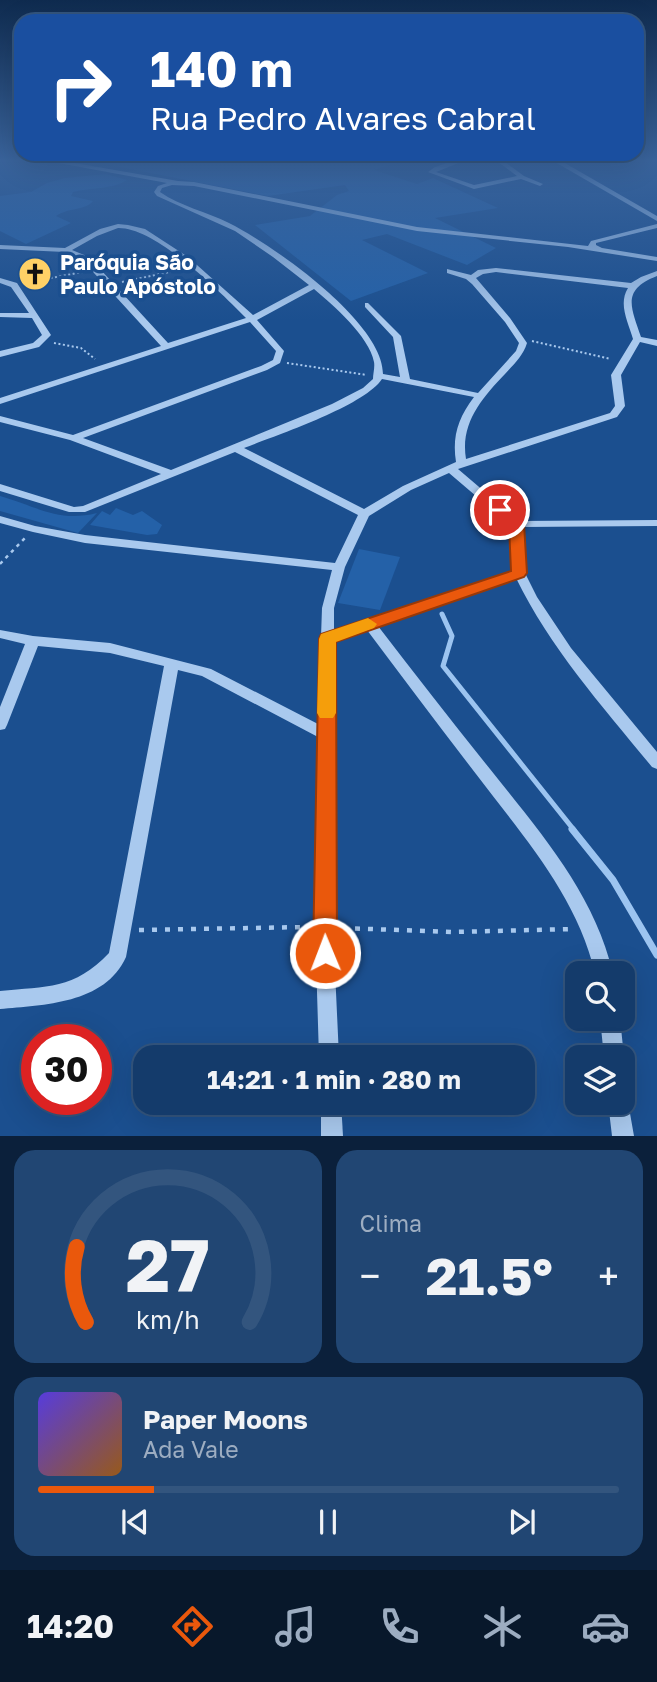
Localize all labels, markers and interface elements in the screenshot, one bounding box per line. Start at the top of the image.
text: 140 m [150,39,293,98]
icon: right [35,42,126,133]
text: Rua Pedro Alvares Cabral [150,99,536,137]
place label: Paróquia São Paulo Apóstolo [60,249,216,299]
church icon: Paróquia São Paulo Apóstolo [16,255,54,293]
pin [470,480,530,540]
icon: arrive [481,491,519,529]
position arrow [288,916,362,990]
map controls [565,961,635,1115]
button: search [565,961,635,1031]
speed limit sign: 30 [21,1024,112,1115]
button: layers [565,1045,635,1115]
text: 14:21 · 1 min · 280 m [207,1064,461,1095]
text: Clima [360,1209,422,1237]
text: 27 [126,1222,210,1309]
text: 21.5° [426,1244,553,1306]
text: − [360,1253,380,1298]
text: + [598,1253,619,1298]
text: km/h [136,1304,200,1335]
text: Paper Moons [143,1404,308,1435]
text: Ada Vale [143,1435,239,1463]
icon: previous [116,1503,154,1541]
icon: pause [309,1503,347,1541]
icon: next [503,1503,541,1541]
icon: directions [168,1602,217,1651]
icon: music [271,1602,320,1651]
icon: phone [375,1602,424,1651]
icon: climate [478,1602,527,1651]
icon: car [581,1602,630,1651]
text: 14:20 [27,1607,114,1645]

